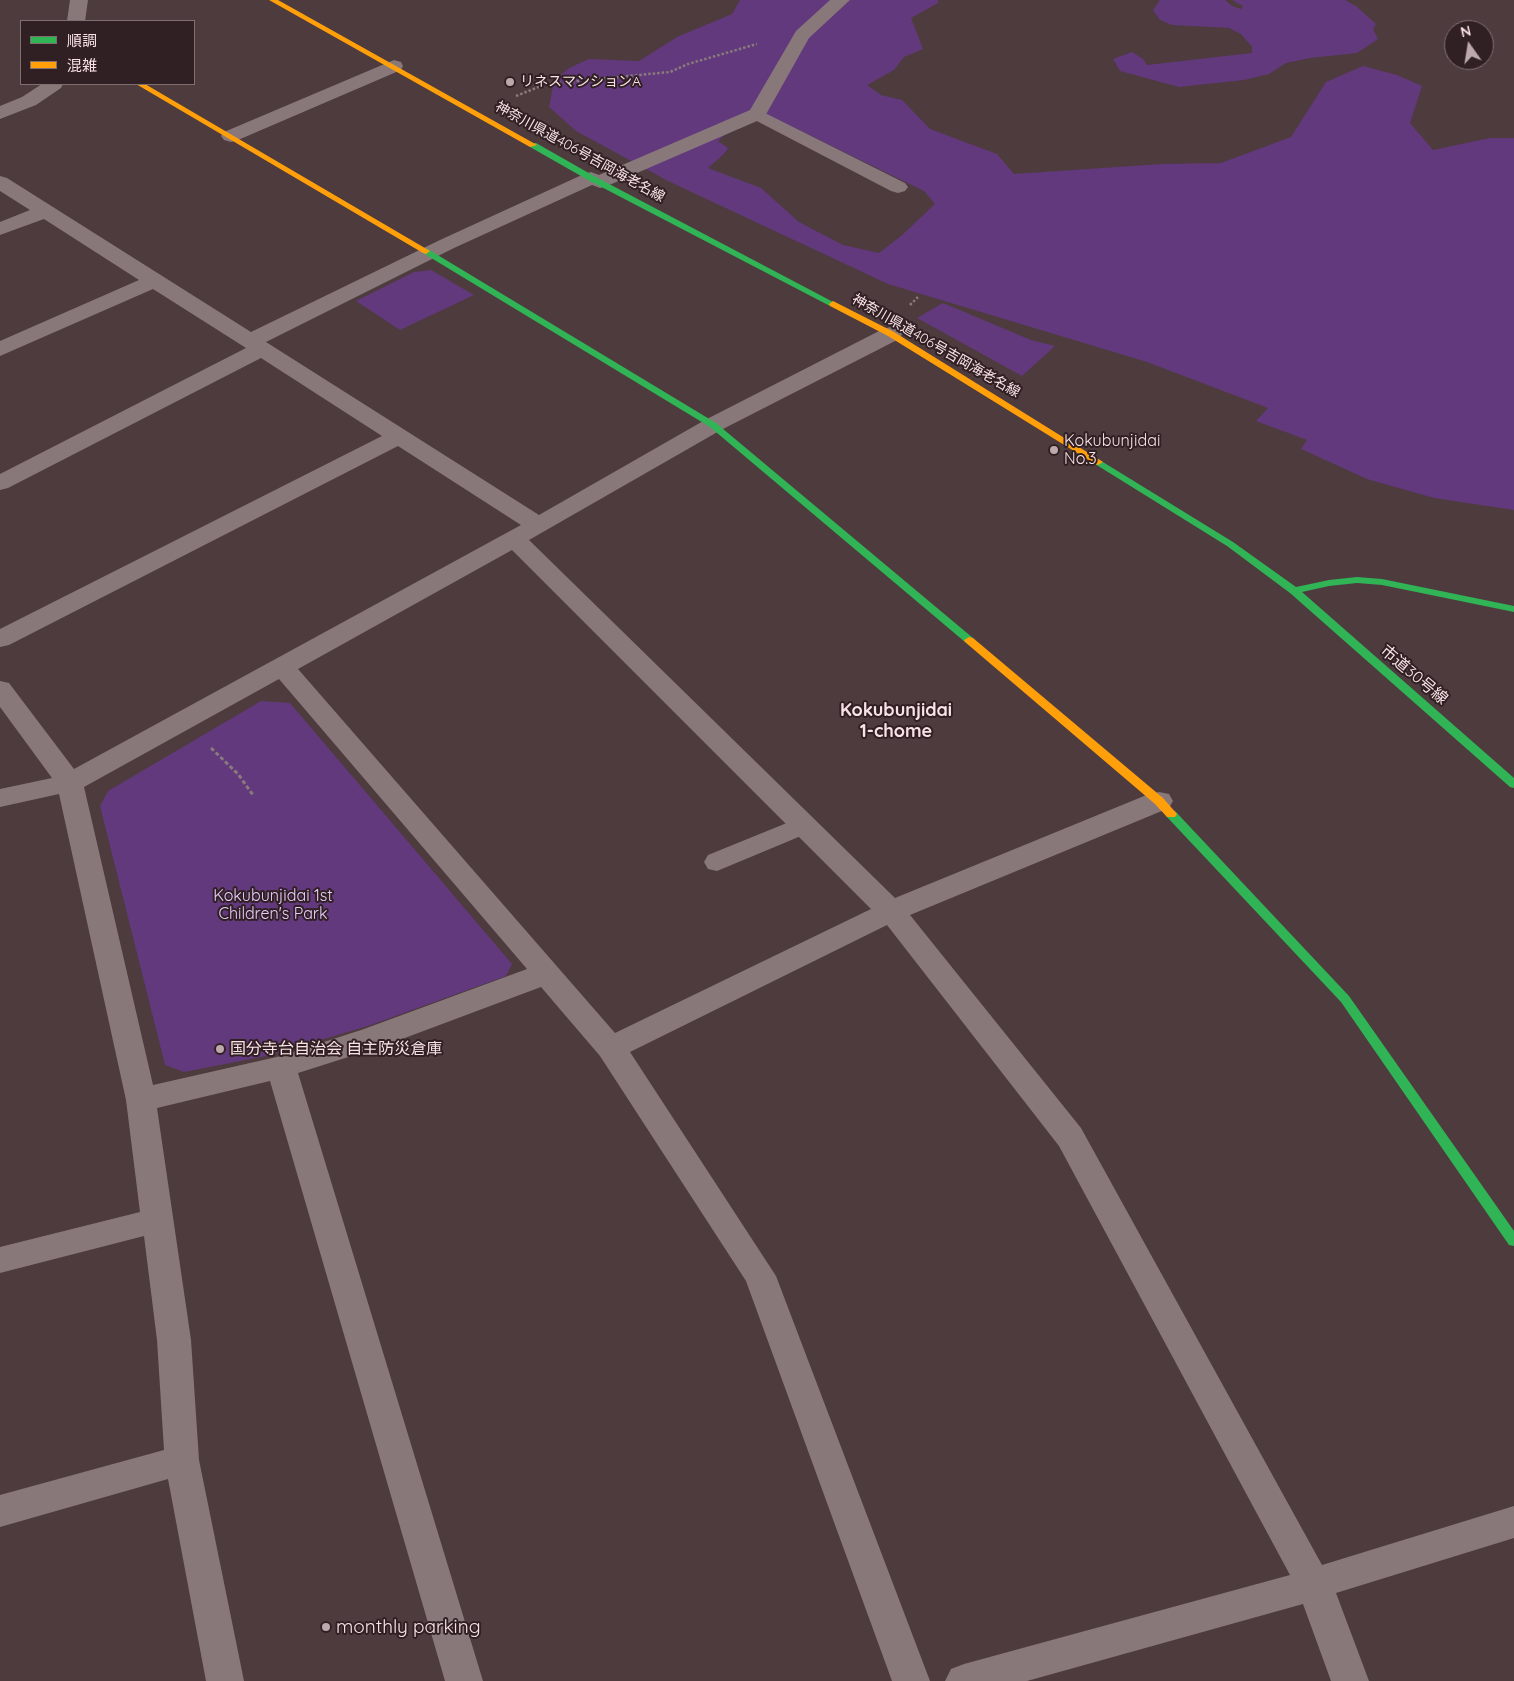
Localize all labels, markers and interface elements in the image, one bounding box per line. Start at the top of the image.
legend [20,20,195,85]
north arrow [1444,20,1494,70]
text: N [1459,21,1473,41]
text: 順調 [67,31,97,50]
text: 混雑 [67,56,97,75]
place label: リネスマンションA [520,74,641,90]
marker: リネスマンションA [504,76,516,88]
street label: 神奈川県道406号吉岡海老名線 [492,98,668,206]
street label: 神奈川県道406号吉岡海老名線 [849,291,1023,401]
place label: Kokubunjidai No.3 [1064,431,1160,469]
marker: Kokubunjidai No.3 [1048,444,1060,456]
street label: 市道30号線 [1376,641,1452,709]
district label: Kokubunjidai 1-chome [840,700,952,742]
park label: Kokubunjidai 1st Children's Park [213,886,333,924]
place label: 国分寺台自治会 自主防災倉庫 [230,1039,442,1059]
marker: 国分寺台自治会 自主防災倉庫 [214,1043,226,1055]
place label: monthly parking [336,1616,480,1638]
marker: monthly parking [320,1621,332,1633]

